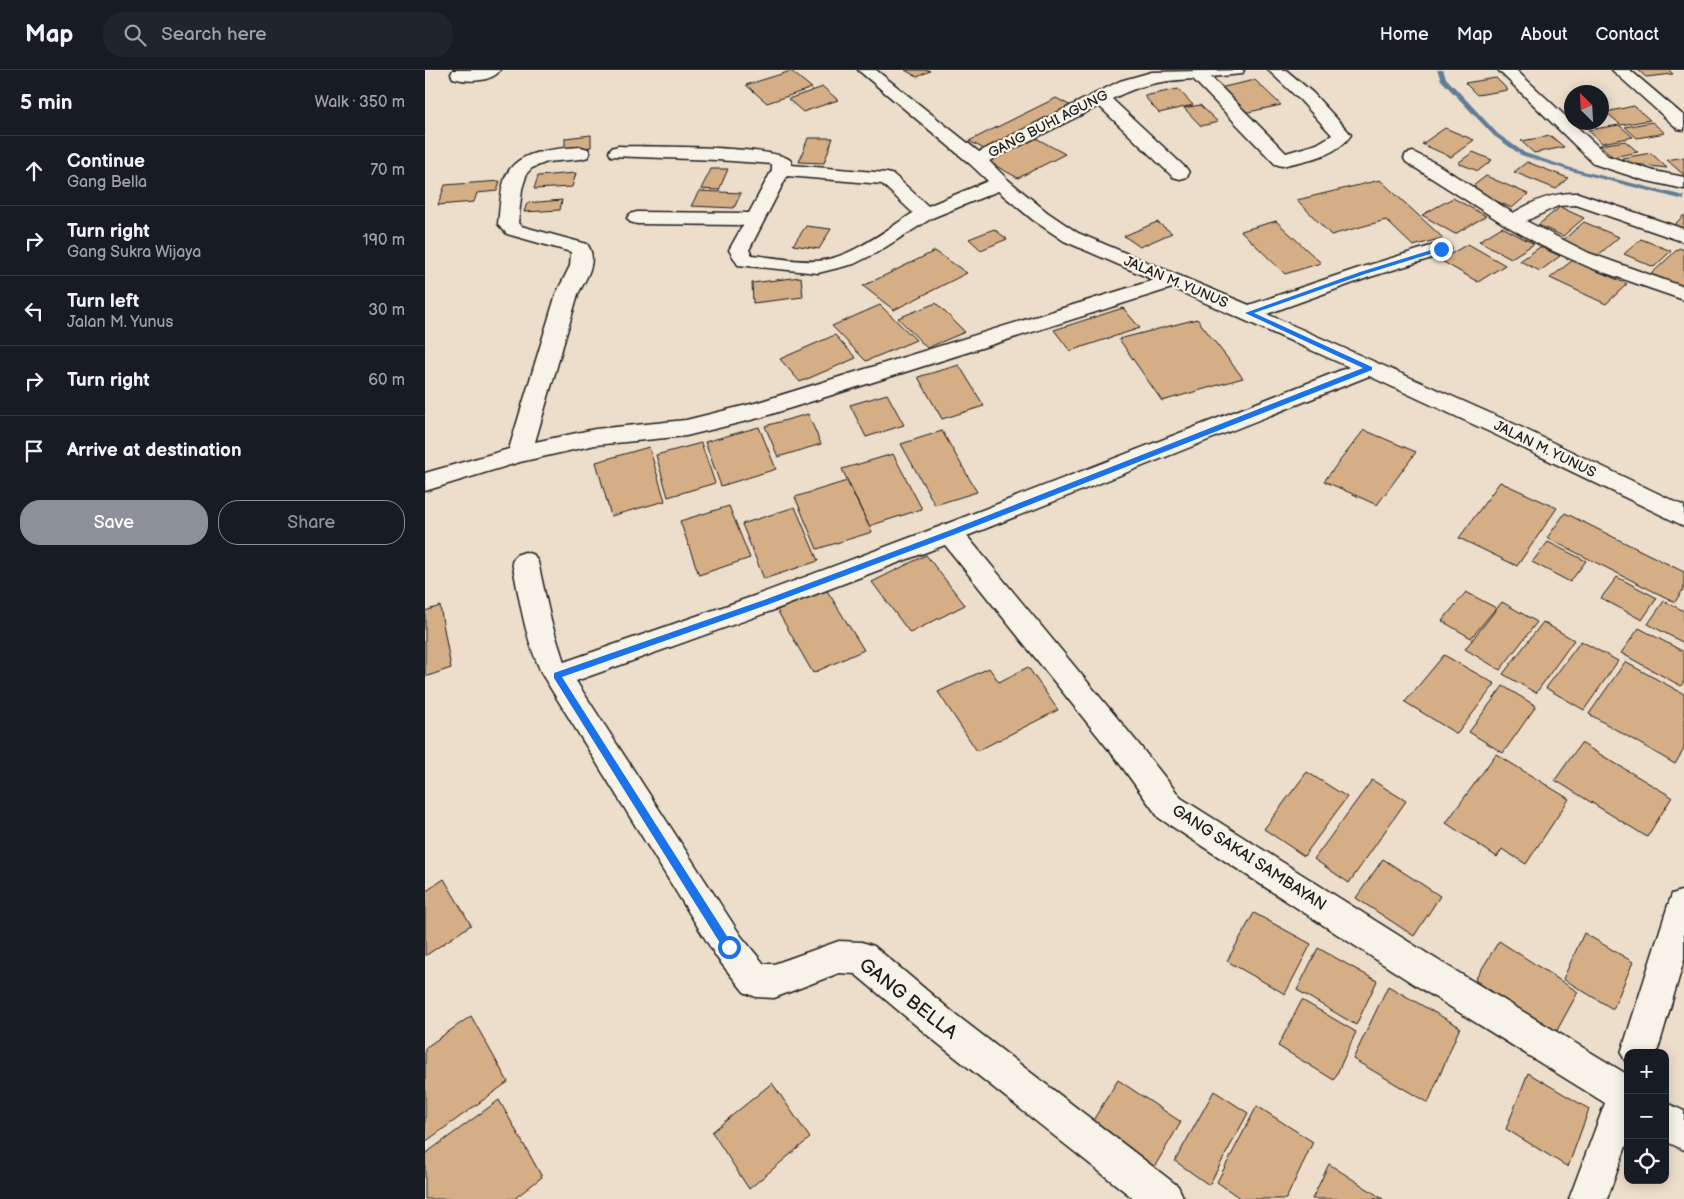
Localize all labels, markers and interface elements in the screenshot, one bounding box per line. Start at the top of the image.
search box [103,12,453,57]
text: Map [25,20,73,49]
icon: search [121,21,149,49]
text: Search here [161,23,267,46]
text: Home [1380,24,1429,45]
text: Map [1457,24,1493,45]
text: About [1521,24,1568,45]
text: Contact [1596,24,1659,45]
north arrow [1564,85,1609,130]
street label: GANG BUHI AGUNG [985,86,1111,161]
text: 5 min [20,90,73,115]
text: Walk · 350 m [314,93,405,112]
text: Continue [67,150,145,173]
icon: ahead [20,157,48,185]
text: 70 m [370,161,405,180]
text: Gang Bella [67,173,147,192]
text: Turn right [67,220,150,243]
icon: right [20,227,48,255]
text: 190 m [363,231,405,250]
route end [1430,238,1453,261]
text: Gang Sukra Wijaya [67,243,201,262]
street label: JALAN M. YUNUS [1121,252,1231,312]
text: Turn left [67,290,139,313]
icon: left [20,297,48,325]
text: 30 m [368,301,405,320]
text: Jalan M. Yunus [67,313,173,332]
icon: right [20,367,48,395]
text: Turn right [67,369,150,392]
text: 60 m [368,371,405,390]
street label: JALAN M. YUNUS [1491,417,1599,481]
icon: arrive [20,437,48,465]
text: Arrive at destination [67,439,242,462]
button: Save [20,500,208,545]
button: Share [218,500,405,545]
street label: GANG SAKAI SAMBAYAN [1168,801,1330,915]
route start [718,936,741,959]
street label: GANG BELLA [854,954,962,1045]
map controls [1624,1049,1669,1184]
button: + [1624,1049,1669,1094]
button: − [1624,1094,1669,1139]
button: locate [1624,1139,1669,1184]

